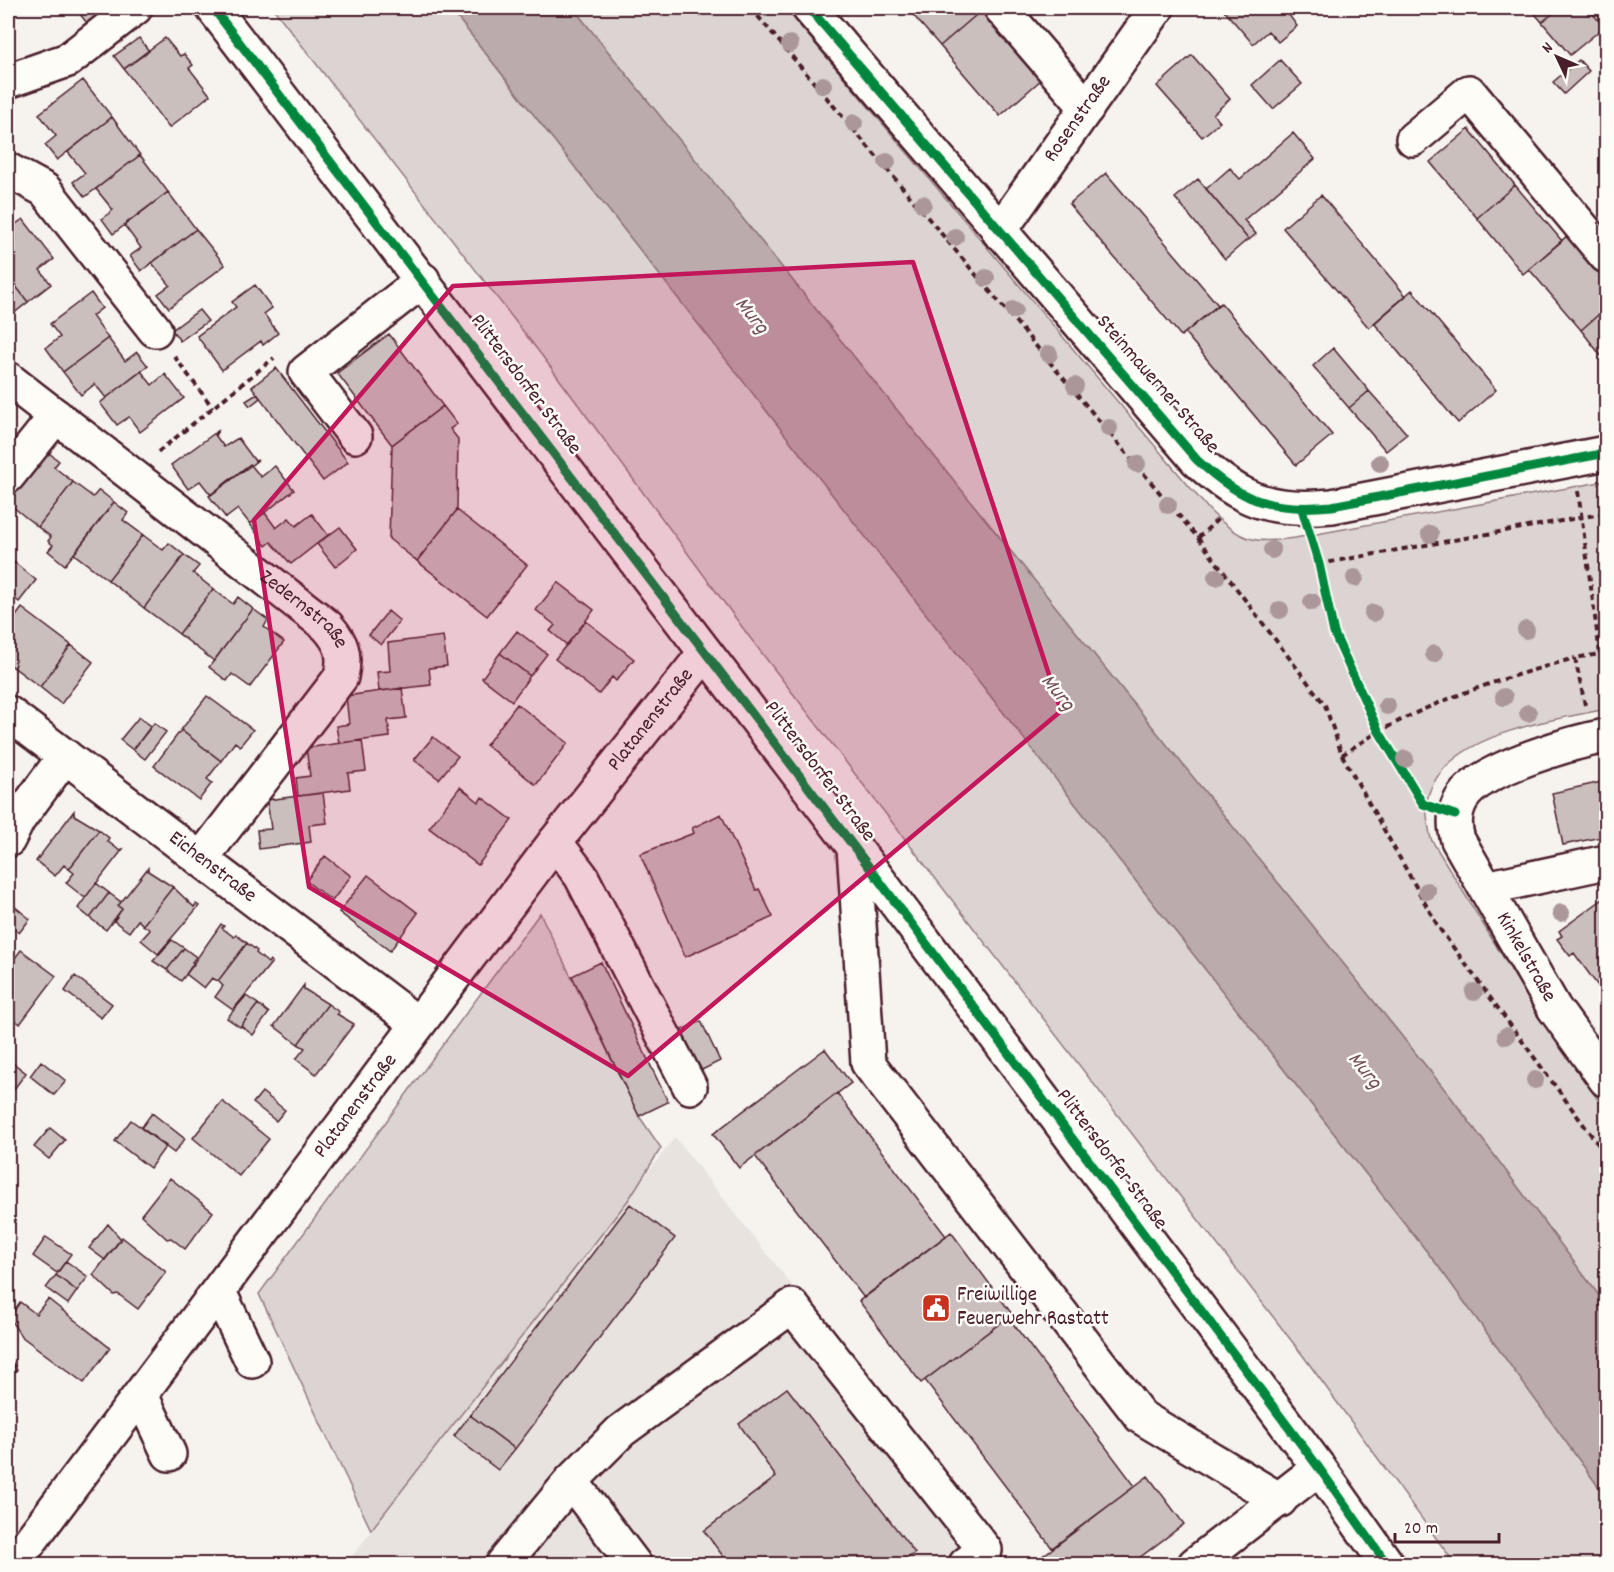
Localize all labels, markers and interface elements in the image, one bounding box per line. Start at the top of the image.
north arrow [1527,27,1587,87]
text: N [1537,37,1559,59]
street label: Rosenstraße [1037,69,1120,169]
water label: Murg [726,291,777,342]
street label: Plittersdorfer Straße [462,308,588,462]
street label: Steinmauerner Straße [1088,309,1226,461]
street label: Zedernstraße [252,563,355,654]
street label: Platanenstraße [601,662,702,778]
water label: Murg [1032,668,1083,719]
street label: Plittersdorfer Straße [756,695,882,849]
street label: Eichenstraße [162,824,262,911]
street label: Kinkelstraße [1487,907,1563,1008]
water label: Murg [1339,1046,1390,1097]
street label: Platanenstraße [307,1048,406,1165]
street label: Plittersdorfer Straße [1048,1083,1174,1237]
place label: Freiwillige Feuerwehr Rastatt [957,1281,1109,1335]
public building icon: Freiwillige Feuerwehr Rastatt [920,1292,952,1324]
scale bar [1395,1506,1498,1544]
text: 20 m [1404,1517,1438,1542]

